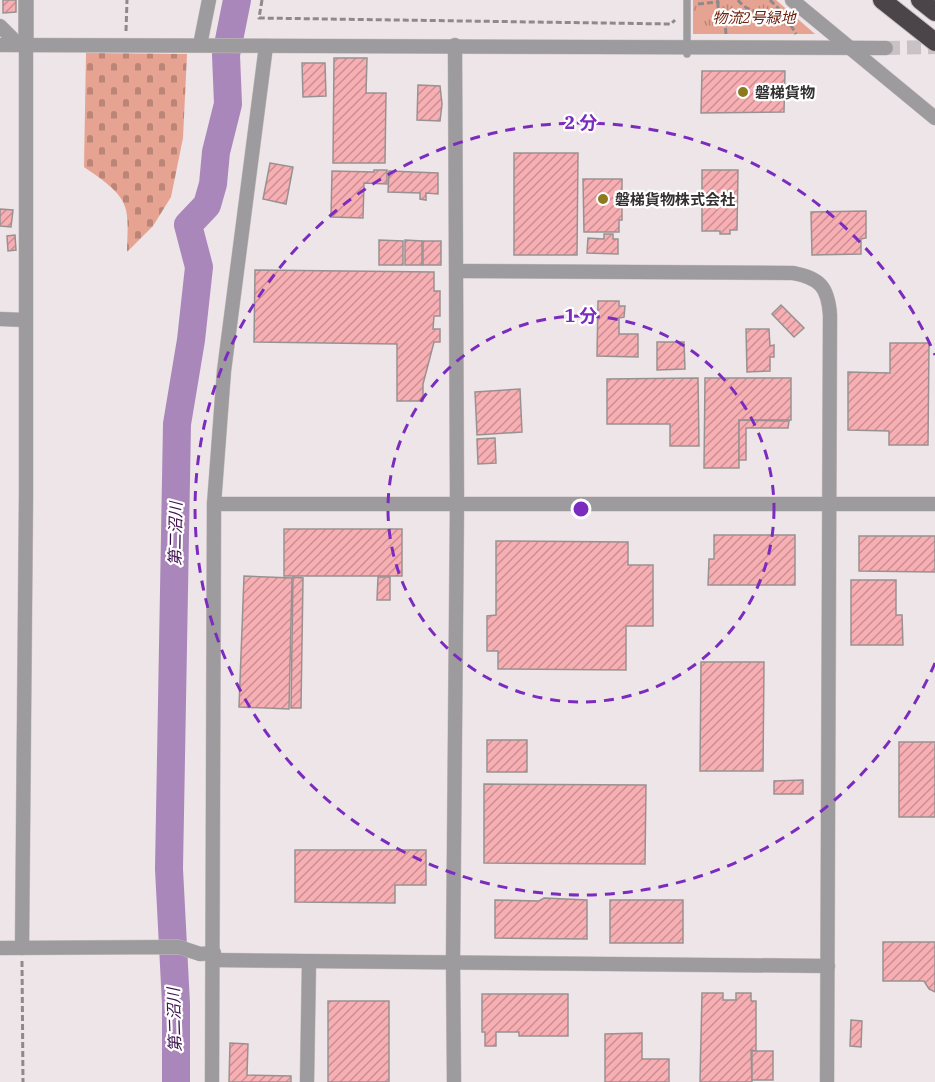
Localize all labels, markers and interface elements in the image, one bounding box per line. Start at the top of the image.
park label: 物流2号緑地 [712,8,798,27]
place label: 磐梯貨物 [755,83,815,102]
marker: 磐梯貨物 [736,85,750,99]
text: 2 分 [565,111,597,134]
place label: 磐梯貨物株式会社 [615,190,735,209]
marker: 磐梯貨物株式会社 [596,192,610,206]
text: 1 分 [565,304,597,327]
centre of rings [571,499,591,519]
water label: 第二沼川 [164,500,186,566]
water label: 第二沼川 [163,986,185,1052]

